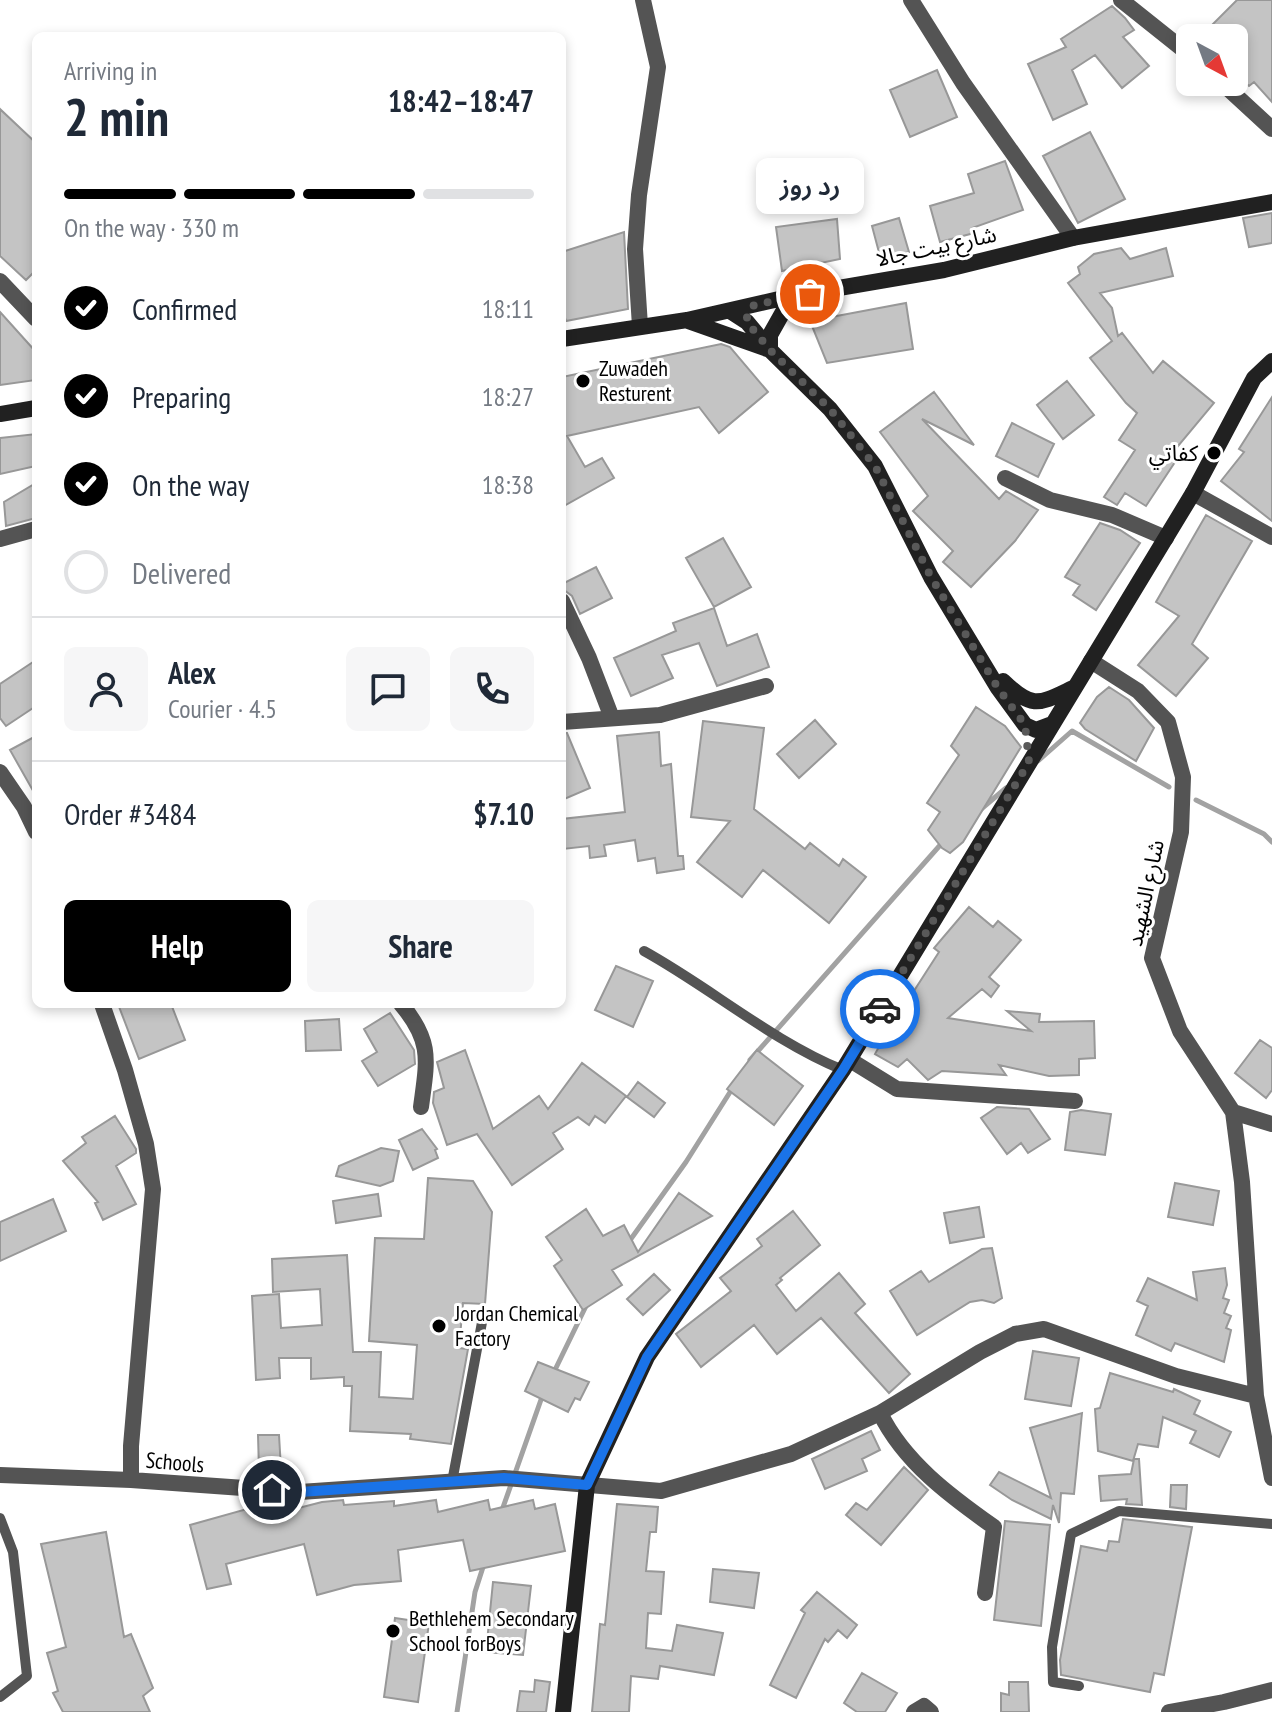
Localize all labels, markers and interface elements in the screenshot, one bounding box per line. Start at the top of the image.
north arrow [1176,24,1248,96]
map controls [1176,24,1248,96]
text: Arriving in [64,54,157,87]
text: 18:42–18:47 [388,81,534,120]
text: 2 min [64,83,169,150]
callout: رد روز [756,158,864,214]
text: رد روز [780,169,840,202]
text: On the way · 330 m [64,211,239,244]
street label: شارع بيت جالا [873,220,999,275]
pin [776,260,844,328]
icon: bag [788,272,832,316]
icon: check [64,286,108,330]
text: Confirmed [132,289,237,328]
text: 18:11 [482,292,534,325]
place label: Zuwadeh Resturent [599,354,672,407]
marker: Zuwadeh Resturent [574,372,592,390]
icon: check [64,374,108,418]
text: Preparing [132,377,231,416]
text: 18:27 [482,380,534,413]
place label: كفاتي [1149,439,1199,470]
marker: كفاتي [1205,444,1223,462]
icon: check [64,462,108,506]
text: On the way [132,465,249,504]
text: 18:38 [482,468,534,501]
text: Delivered [132,553,231,592]
button: person [64,647,148,731]
button: chat [346,647,430,731]
button: phone [450,647,534,731]
text: Alex [168,653,216,692]
text: Courier · 4.5 [168,692,277,725]
text: Order #3484 [64,794,196,833]
text: $7.10 [473,794,534,833]
street label: شارع الشهيد [1120,837,1173,949]
button: Help [64,900,291,992]
button: Share [307,900,534,992]
courier [840,969,920,1049]
icon: car [858,987,902,1031]
place label: Jordan Chemical Factory [454,1299,579,1352]
marker: Jordan Chemical Factory [430,1317,448,1335]
street label: Schools [145,1446,205,1478]
pin [238,1456,306,1524]
icon: home [250,1468,294,1512]
place label: Bethlehem Secondary School forBoys [409,1604,574,1657]
marker: Bethlehem Secondary School forBoys [384,1622,402,1640]

